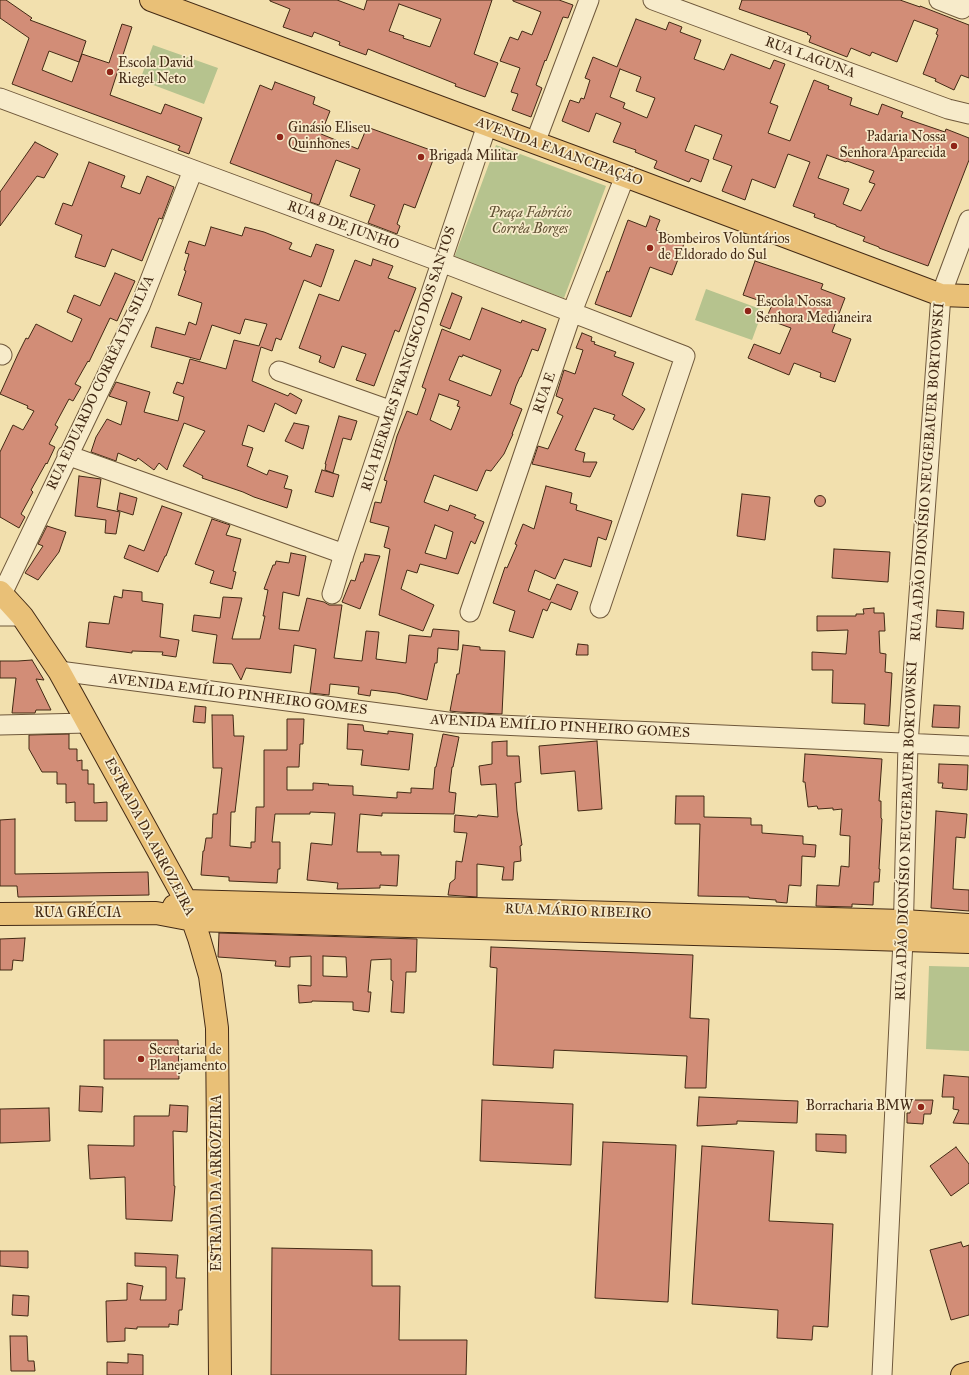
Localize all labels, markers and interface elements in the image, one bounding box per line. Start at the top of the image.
street label: RUA LAGUNA [763,34,857,82]
place label: Escola David Riegel Neto [118,56,193,88]
marker: Escola David Riegel Neto [105,67,115,77]
street label: AVENIDA EMANCIPAÇÃO [473,114,645,190]
place label: Ginásio Eliseu Quinhones [288,121,371,154]
place label: Padaria Nossa Senhora Aparecida [840,130,946,162]
marker: Ginásio Eliseu Quinhones [275,132,285,142]
marker: Padaria Nossa Senhora Aparecida [949,141,959,151]
place label: Brigada Militar [429,149,518,165]
marker: Brigada Militar [416,152,426,162]
street label: RUA 8 DE JUNHO [285,198,401,254]
park label: Praça Fabrício Corrêa Borges [488,206,572,238]
street label: RUA HERMES FRANCISCO DOS SANTOS [358,225,460,493]
place label: Bombeiros Voluntários de Eldorado do Sul [658,232,790,264]
marker: Bombeiros Voluntários de Eldorado do Sul [645,243,655,253]
street label: RUA EDUARDO CORRÊA DA SILVA [44,273,158,493]
place label: Escola Nossa Senhora Medianeira [756,295,872,328]
street label: RUA ADÃO DIONÍSIO NEUGEBAUER BORTOWSKI [908,302,948,642]
marker: Escola Nossa Senhora Medianeira [743,306,753,316]
street label: RUA E [530,370,560,416]
street label: RUA ADÃO DIONÍSIO NEUGEBAUER BORTOWSKI [893,661,921,1001]
street label: AVENIDA EMÍLIO PINHEIRO GOMES [108,671,368,719]
street label: AVENIDA EMÍLIO PINHEIRO GOMES [430,712,690,742]
street label: ESTRADA DA ARROZEIRA [100,755,198,919]
street label: RUA MÁRIO RIBEIRO [504,901,652,923]
street label: RUA GRÉCIA [34,906,122,922]
place label: Secretaria de Planejamento [149,1043,227,1076]
marker: Secretaria de Planejamento [136,1054,146,1064]
street label: ESTRADA DA ARROZEIRA [210,1095,226,1271]
place label: Borracharia BMW [806,1099,913,1115]
marker: Borracharia BMW [916,1102,926,1112]

